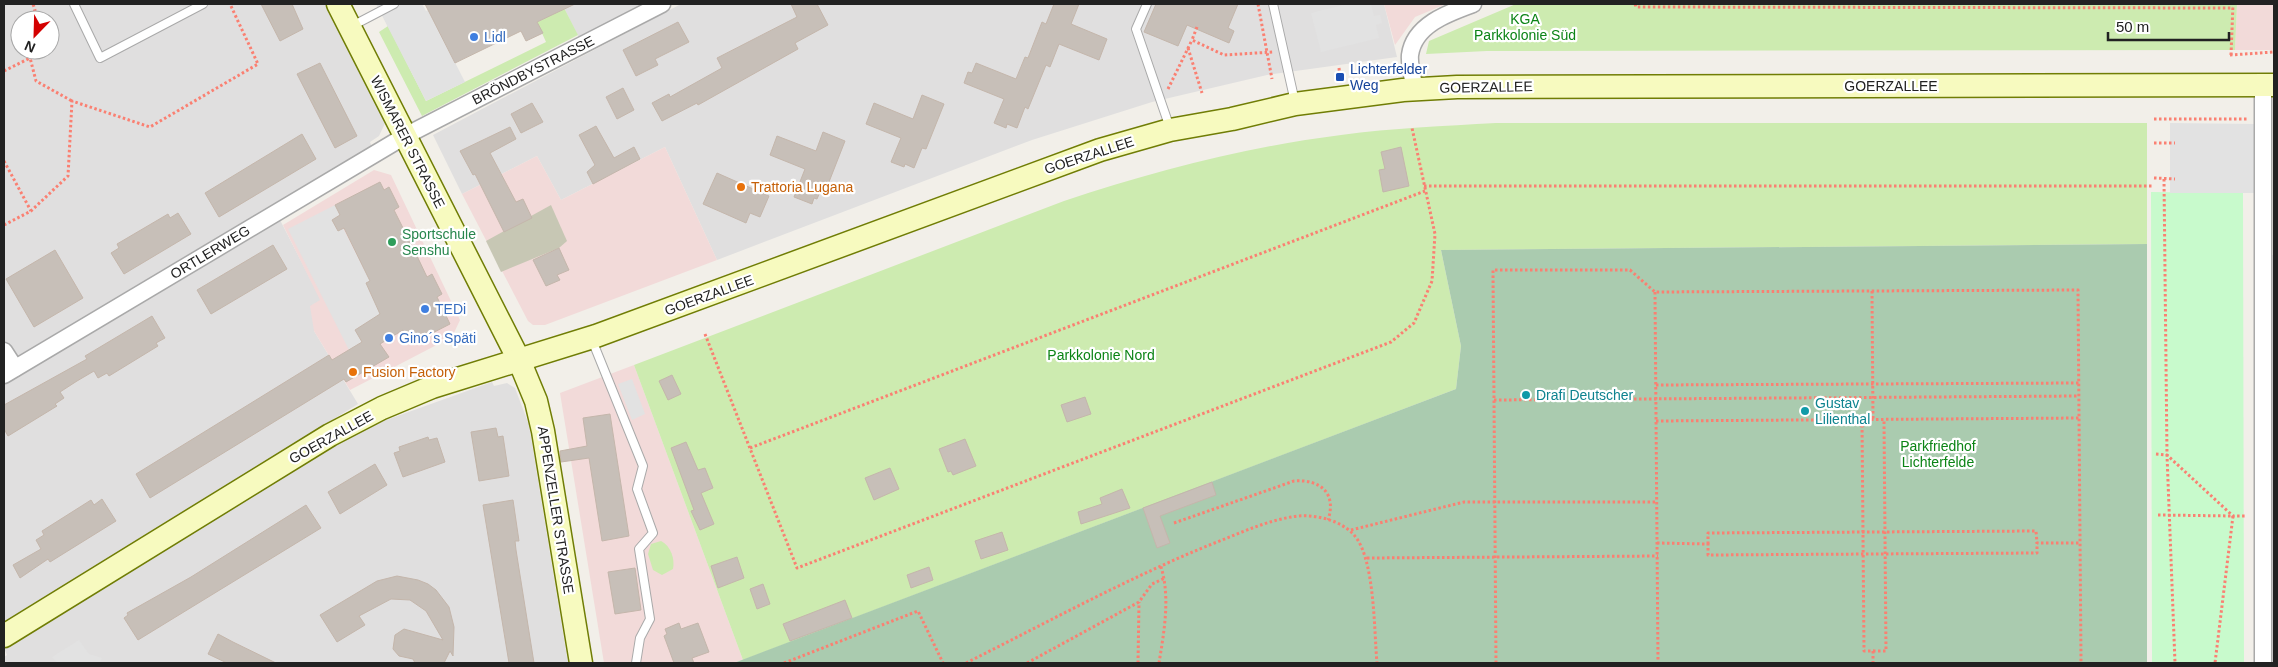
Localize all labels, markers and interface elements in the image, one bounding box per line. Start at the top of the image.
north arrow [10,10,60,60]
scale bar [2108,10,2229,42]
park label: KGA Parkkolonie Süd [1474,11,1576,43]
text: 50 m [2116,18,2149,35]
place label: Lidl [484,29,506,45]
marker: Lidl [468,31,480,43]
street label: BRÖNDBYSTRASSE [469,31,597,108]
text: N [22,38,38,56]
place label: Lichterfelder Weg [1350,61,1427,93]
marker: Lichterfelder Weg [1334,71,1346,83]
street label: WISMARER STRASSE [368,73,448,211]
street label: GOERZALLEE [1439,78,1533,96]
street label: GOERZALLEE [1844,78,1938,94]
street label: GOERZALLEE [1042,133,1136,177]
place label: Trattoria Lugana [751,179,853,195]
marker: Trattoria Lugana [735,181,747,193]
street label: ORTLERWEG [167,222,253,282]
place label: Sportschule Senshu [402,226,476,258]
marker: Sportschule Senshu [386,236,398,248]
street label: GOERZALLEE [662,272,756,318]
place label: TEDi [435,301,466,317]
marker: TEDi [419,303,431,315]
place label: Gino´s Späti [399,330,476,346]
marker: Gino´s Späti [383,332,395,344]
park label: Parkkolonie Nord [1047,347,1155,363]
place label: Fusion Factory [363,364,456,380]
marker: Fusion Factory [347,366,359,378]
place label: Drafi Deutscher [1536,387,1634,403]
marker: Drafi Deutscher [1520,389,1532,401]
place label: Gustav Lilienthal [1815,395,1870,427]
marker: Gustav Lilienthal [1799,405,1811,417]
street label: GOERZALLEE [286,407,376,467]
street label: APPENZELLER STRASSE [535,425,577,595]
park label: Parkfriedhof Lichterfelde [1900,438,1976,470]

